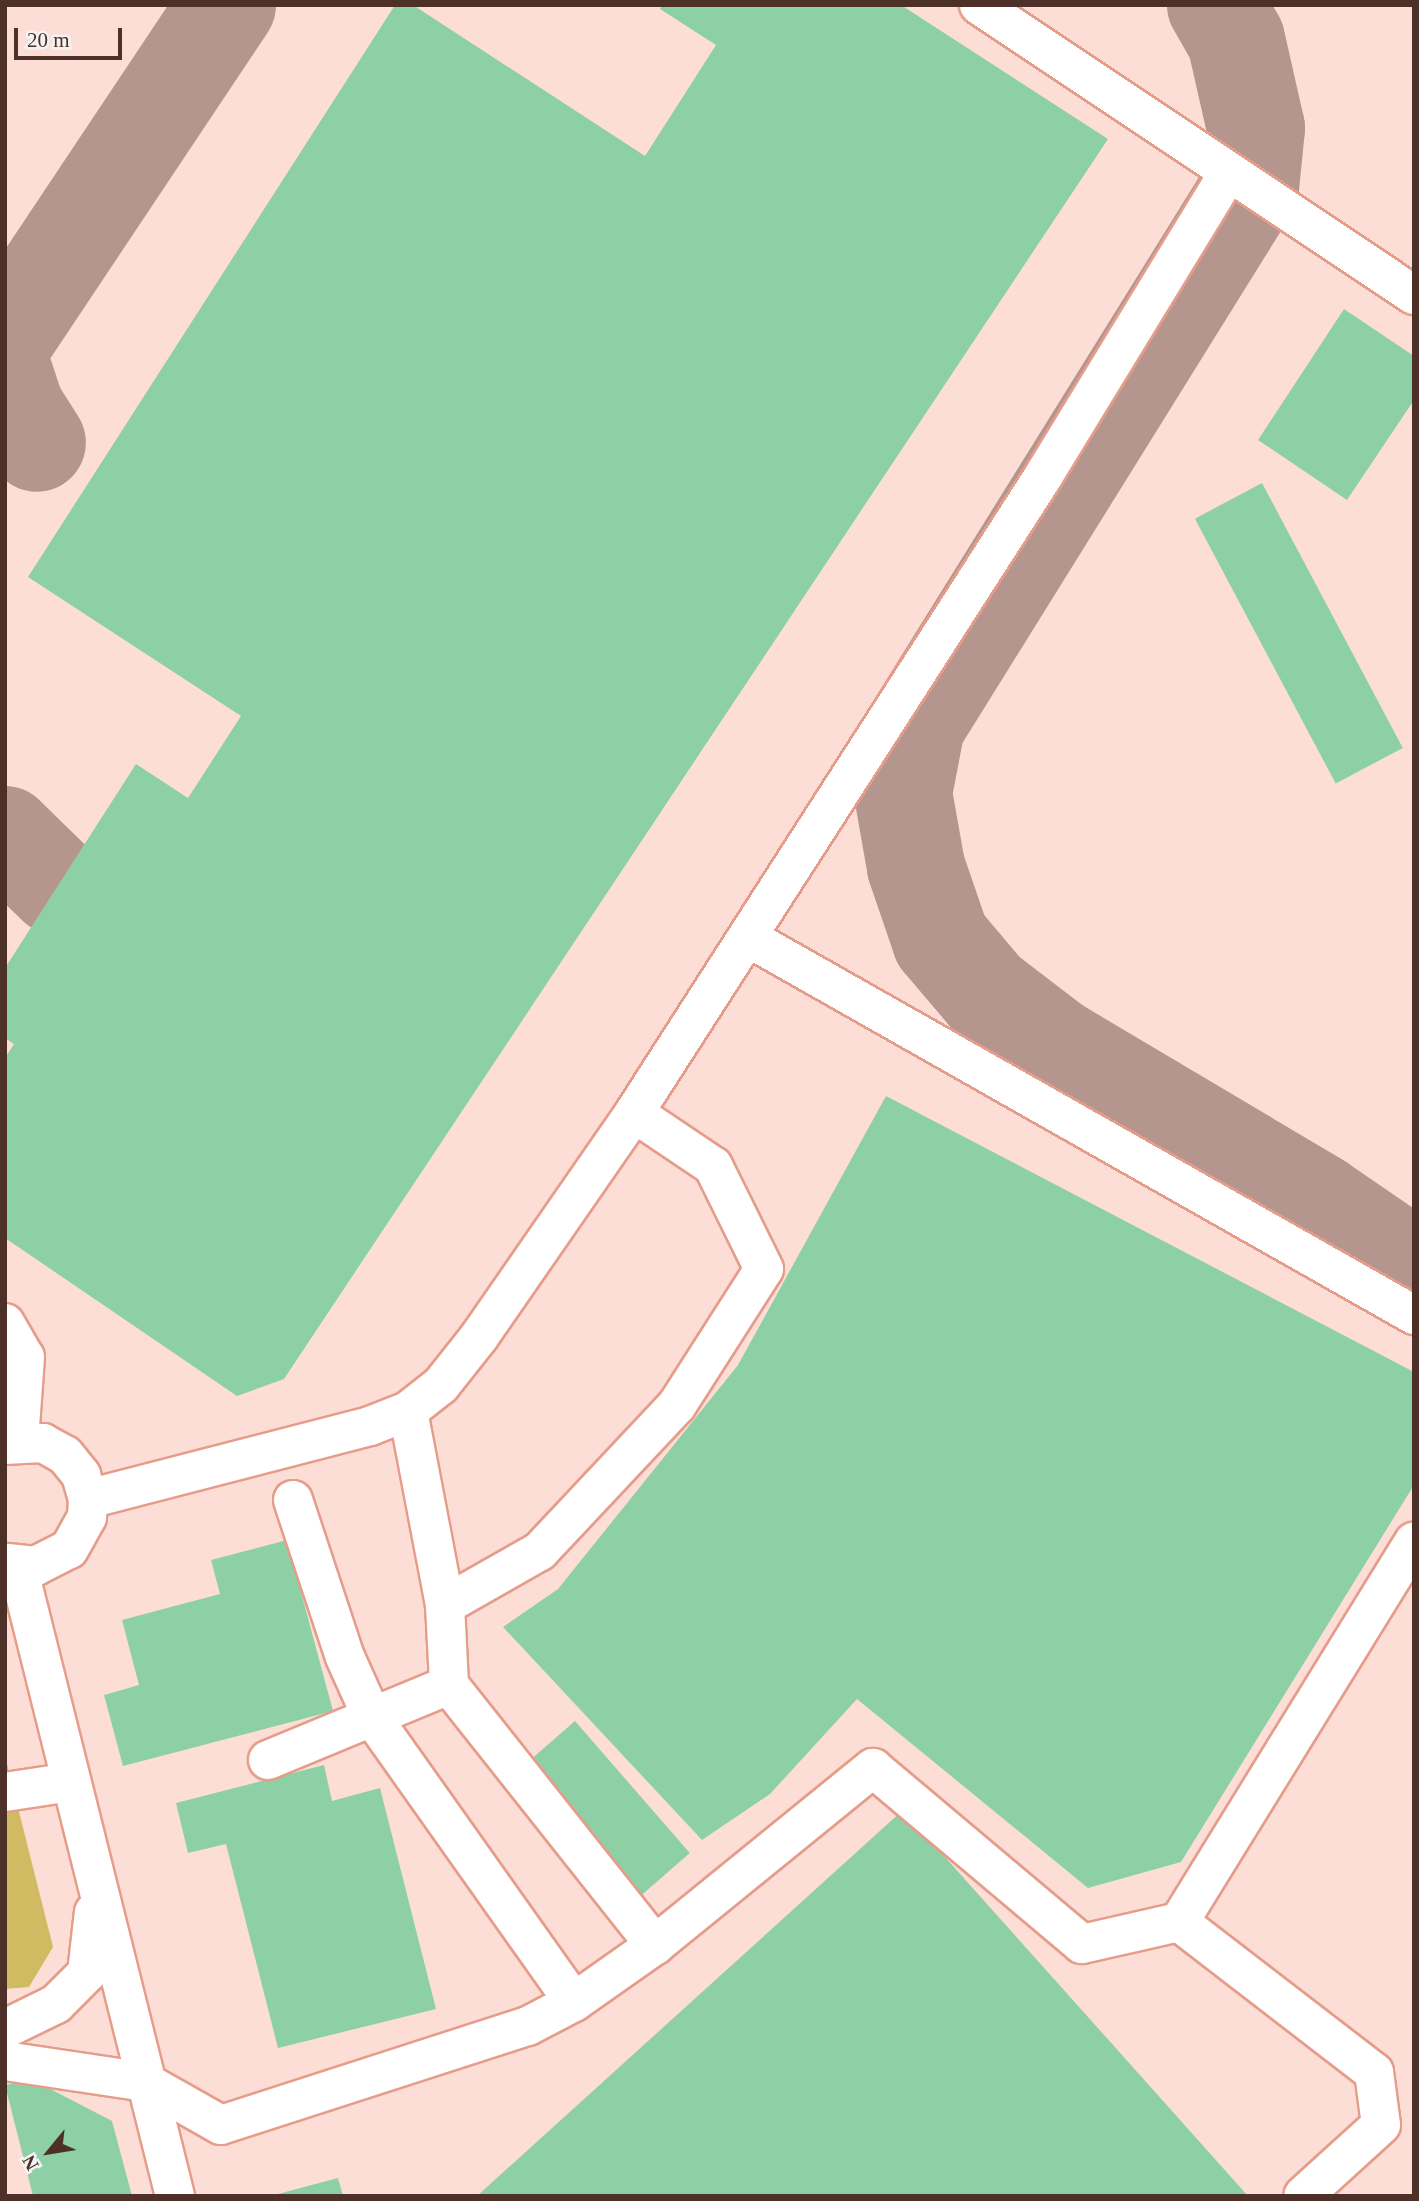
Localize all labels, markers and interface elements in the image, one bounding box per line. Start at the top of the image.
scale bar [18,14,126,58]
text: 20 m [27,28,70,52]
north arrow [14,2117,84,2187]
text: N [18,2152,43,2174]

